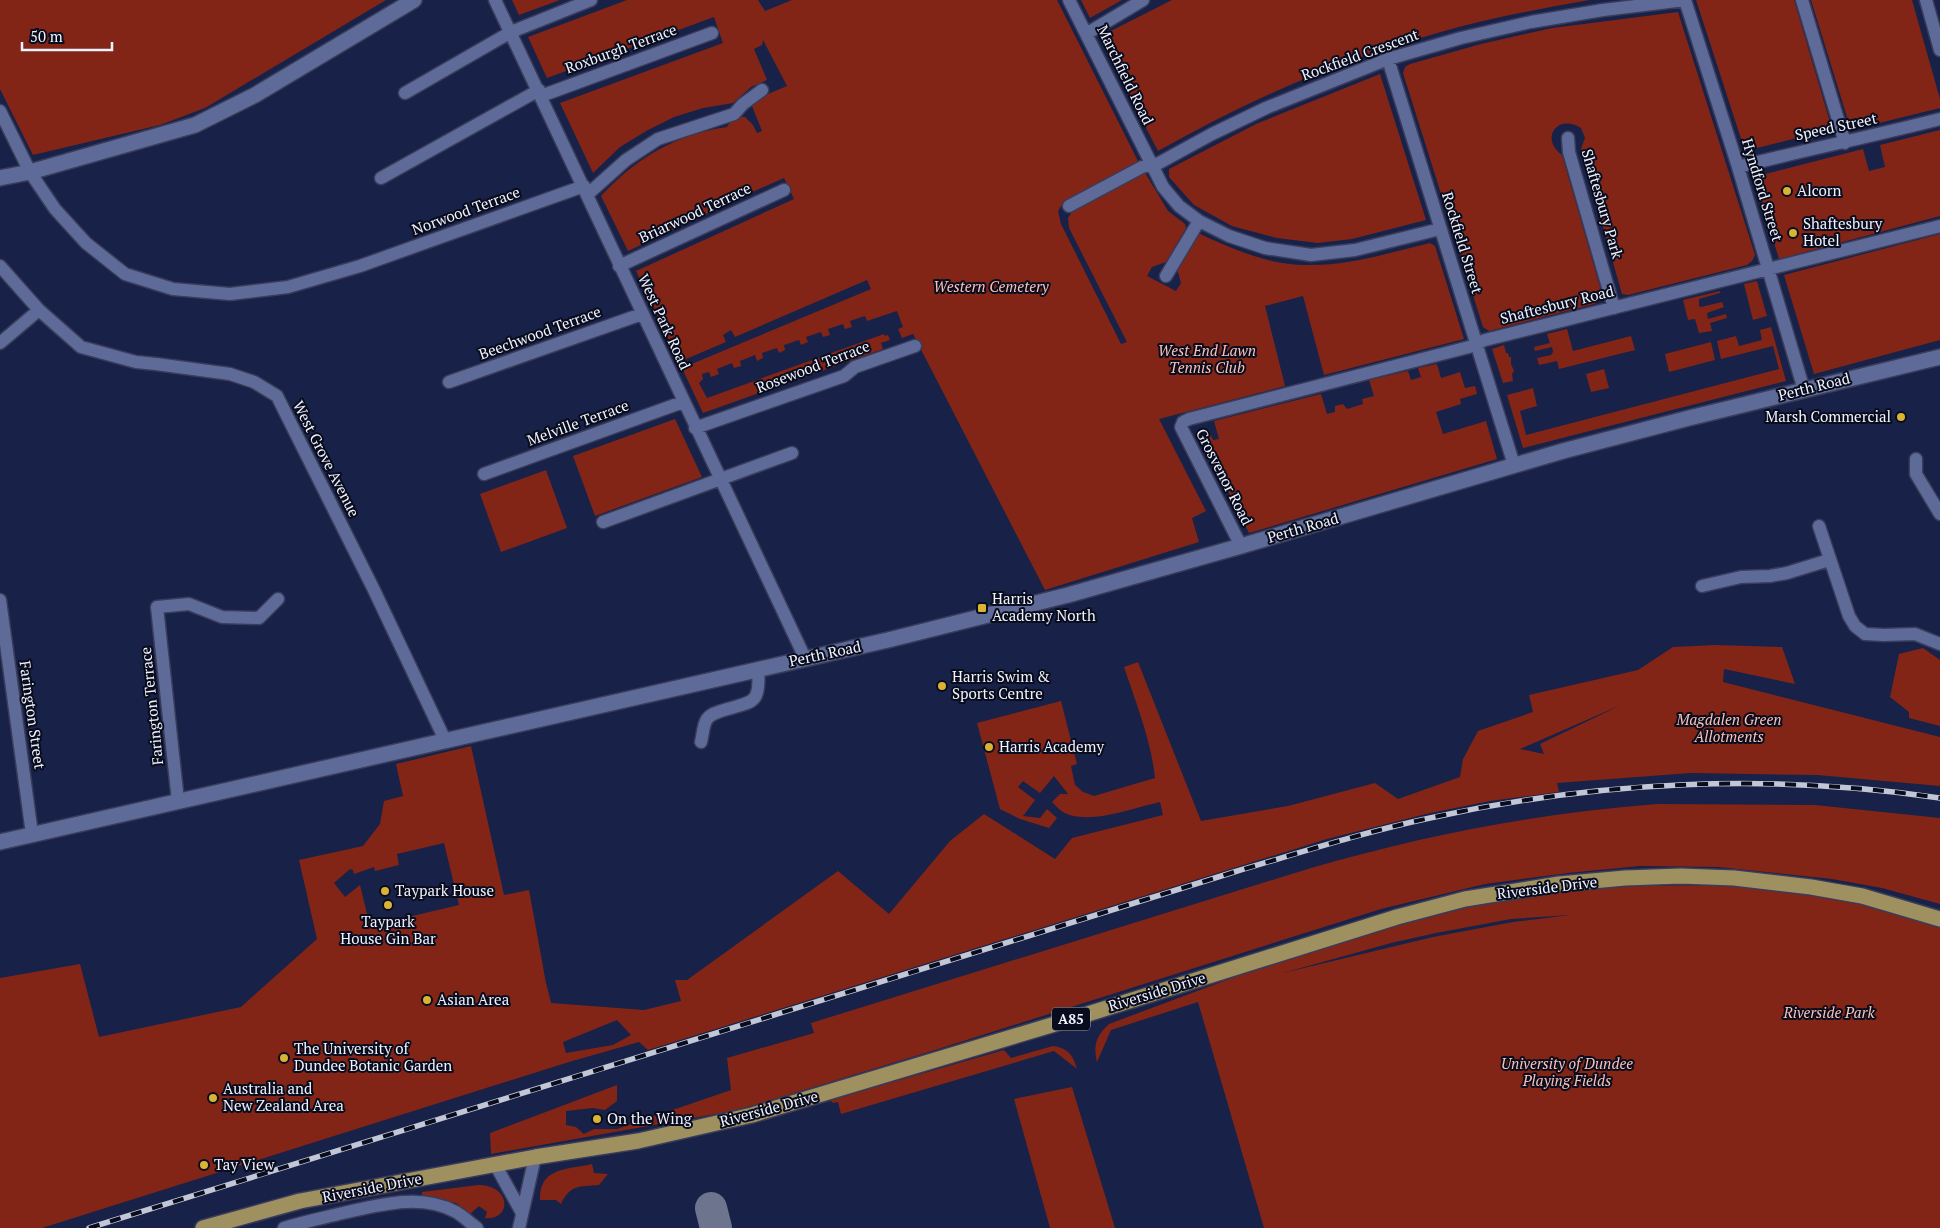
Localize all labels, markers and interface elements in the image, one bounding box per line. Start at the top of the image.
street label: Roxburgh Terrace [562,19,679,78]
scale bar [22,20,112,52]
street label: Marchfield Road [1093,21,1159,128]
street label: Rockfield Crescent [1298,23,1422,85]
text: 50 m [30,26,63,46]
street label: Speed Street [1793,107,1879,144]
street label: Hyndford Street [1738,136,1788,244]
street label: Shaftesbury Park [1578,147,1628,261]
street label: Briarwood Terrace [635,177,754,247]
place label: Alcorn [1797,180,1842,200]
street label: Norwood Terrace [409,181,523,239]
marker: Alcorn [1781,185,1793,197]
street label: Rockfield Street [1438,189,1488,296]
place label: Shaftesbury Hotel [1803,213,1883,250]
marker: Shaftesbury Hotel [1787,227,1799,239]
street label: West Park Road [634,270,696,373]
park label: Western Cemetery [933,276,1050,296]
street label: Shaftesbury Road [1498,280,1616,328]
street label: Beechwood Terrace [476,301,604,363]
street label: Rosewood Terrace [753,335,872,397]
park label: West End Lawn Tennis Club [1158,340,1256,377]
street label: Perth Road [1776,367,1852,405]
street label: Melville Terrace [524,394,631,450]
street label: West Grove Avenue [289,397,365,520]
place label: Marsh Commercial [1765,406,1891,426]
marker: Marsh Commercial [1895,411,1907,423]
street label: Grosvenor Road [1192,425,1258,528]
street label: Perth Road [1265,507,1341,547]
place label: Harris Academy North [992,588,1096,625]
marker: Harris Academy North [976,602,988,614]
street label: Perth Road [787,636,863,670]
street label: Farington Terrace [135,646,167,766]
street label: Farington Street [15,659,51,771]
place label: Harris Swim & Sports Centre [952,666,1050,703]
marker: Harris Swim & Sports Centre [936,680,948,692]
park label: Magdalen Green Allotments [1675,709,1782,746]
place label: Harris Academy [999,736,1104,756]
marker: Harris Academy [983,741,995,753]
street label: Riverside Drive [1496,871,1598,903]
place label: Taypark House [395,880,494,900]
marker: Taypark House [379,885,391,897]
marker: Taypark House Gin Bar [382,899,394,911]
place label: Taypark House Gin Bar [340,911,436,948]
street label: Riverside Drive [1105,967,1208,1015]
place label: Asian Area [437,989,510,1009]
marker: Asian Area [421,994,433,1006]
park label: Riverside Park [1782,1002,1875,1022]
road number: A85 [1052,1008,1090,1030]
place label: The University of Dundee Botanic Garden [294,1038,452,1075]
marker: The University of Dundee Botanic Garden [278,1052,290,1064]
park label: University of Dundee Playing Fields [1501,1053,1633,1090]
place label: Australia and New Zealand Area [223,1078,344,1115]
street label: Riverside Drive [717,1085,820,1131]
marker: Australia and New Zealand Area [207,1092,219,1104]
place label: On the Wing [607,1108,693,1128]
marker: On the Wing [591,1113,603,1125]
place label: Tay View [214,1154,276,1174]
marker: Tay View [198,1159,210,1171]
street label: Riverside Drive [320,1168,423,1206]

